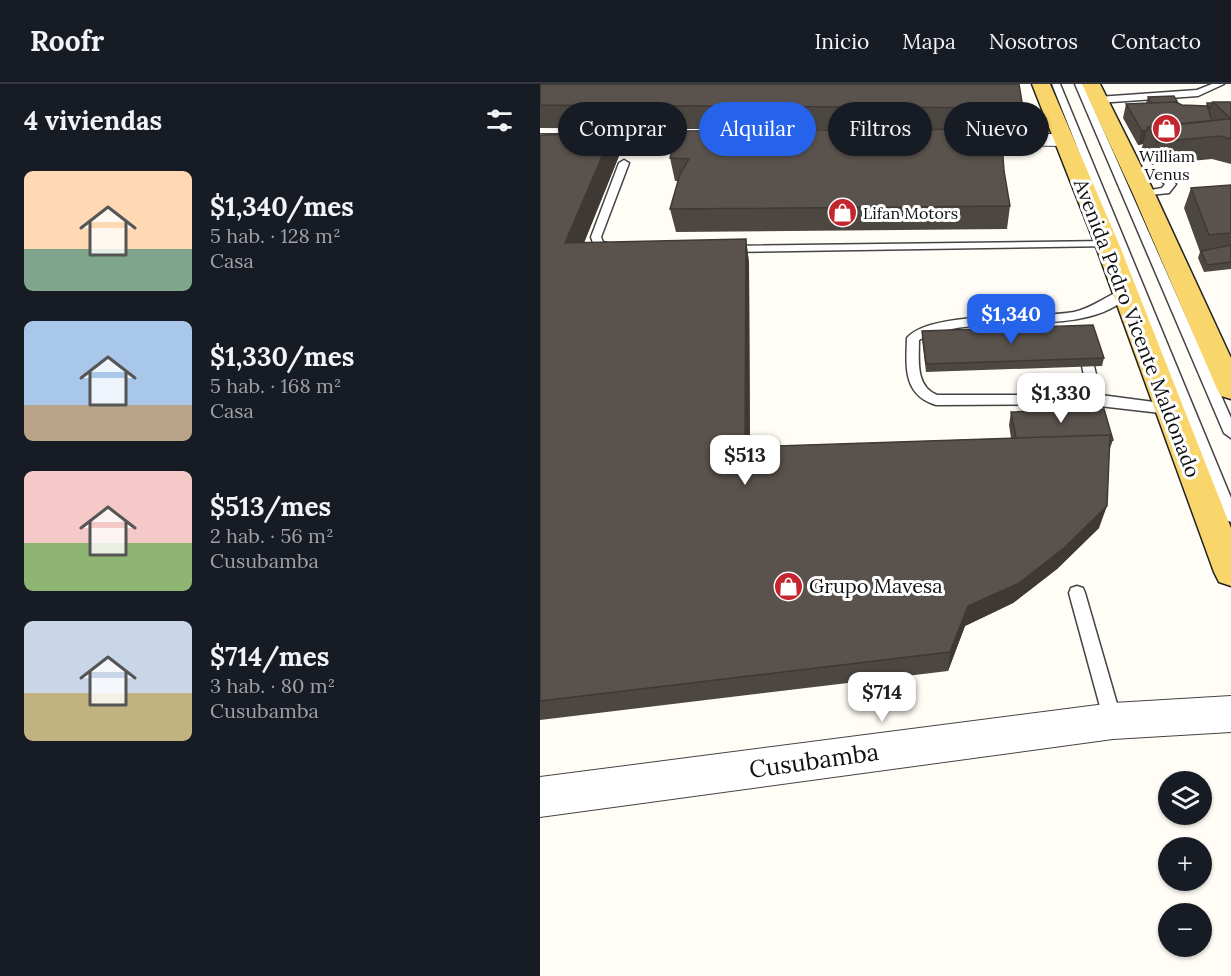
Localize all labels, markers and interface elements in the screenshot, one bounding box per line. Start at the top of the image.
text: Roofr [30,23,104,59]
text: Inicio [814,28,869,55]
text: Mapa [902,28,956,55]
text: Nosotros [989,28,1078,55]
text: Contacto [1111,28,1201,55]
chip: Comprar [558,102,687,156]
chip: Alquilar [699,102,816,156]
chip: Filtros [828,102,932,156]
chip: Nuevo [944,102,1049,156]
text: 4 viviendas [24,104,162,137]
icon: filters [483,104,516,137]
shop icon: William Venus [1151,112,1183,144]
place label: William Venus [1139,146,1195,184]
street label: Avenida Pedro Vicente Maldonado [1068,174,1206,481]
text: $1,340/mes [210,190,354,223]
icon: home [72,195,144,267]
shop icon: Lifan Motors [826,197,858,229]
place label: Lifan Motors [863,203,958,223]
text: 5 hab. · 128 m² [210,223,341,248]
text: Casa [210,248,254,273]
pin: $1,340 [962,294,1060,345]
text: $1,340 [981,301,1041,326]
text: $1,330/mes [210,340,354,373]
icon: home [72,345,144,417]
text: 5 hab. · 168 m² [210,373,341,398]
pin: $1,330 [1012,373,1110,424]
text: $1,330 [1031,380,1091,405]
text: Casa [210,398,254,423]
pin: $513 [709,435,781,486]
text: $513 [724,442,766,467]
text: $513/mes [210,490,331,523]
icon: home [72,495,144,567]
text: 2 hab. · 56 m² [210,523,334,548]
text: Cusubamba [210,548,319,573]
shop icon: Grupo Mavesa [772,570,804,602]
place label: Grupo Mavesa [809,573,943,598]
text: $714/mes [210,640,329,673]
icon: home [72,645,144,717]
pin: $714 [846,672,918,723]
text: 3 hab. · 80 m² [210,673,335,698]
text: $714 [862,679,902,704]
text: Cusubamba [210,698,319,723]
street label: Cusubamba [747,736,881,785]
map controls [1158,771,1212,957]
button: layers [1158,771,1212,825]
button: + [1158,837,1212,891]
button: − [1158,903,1212,957]

